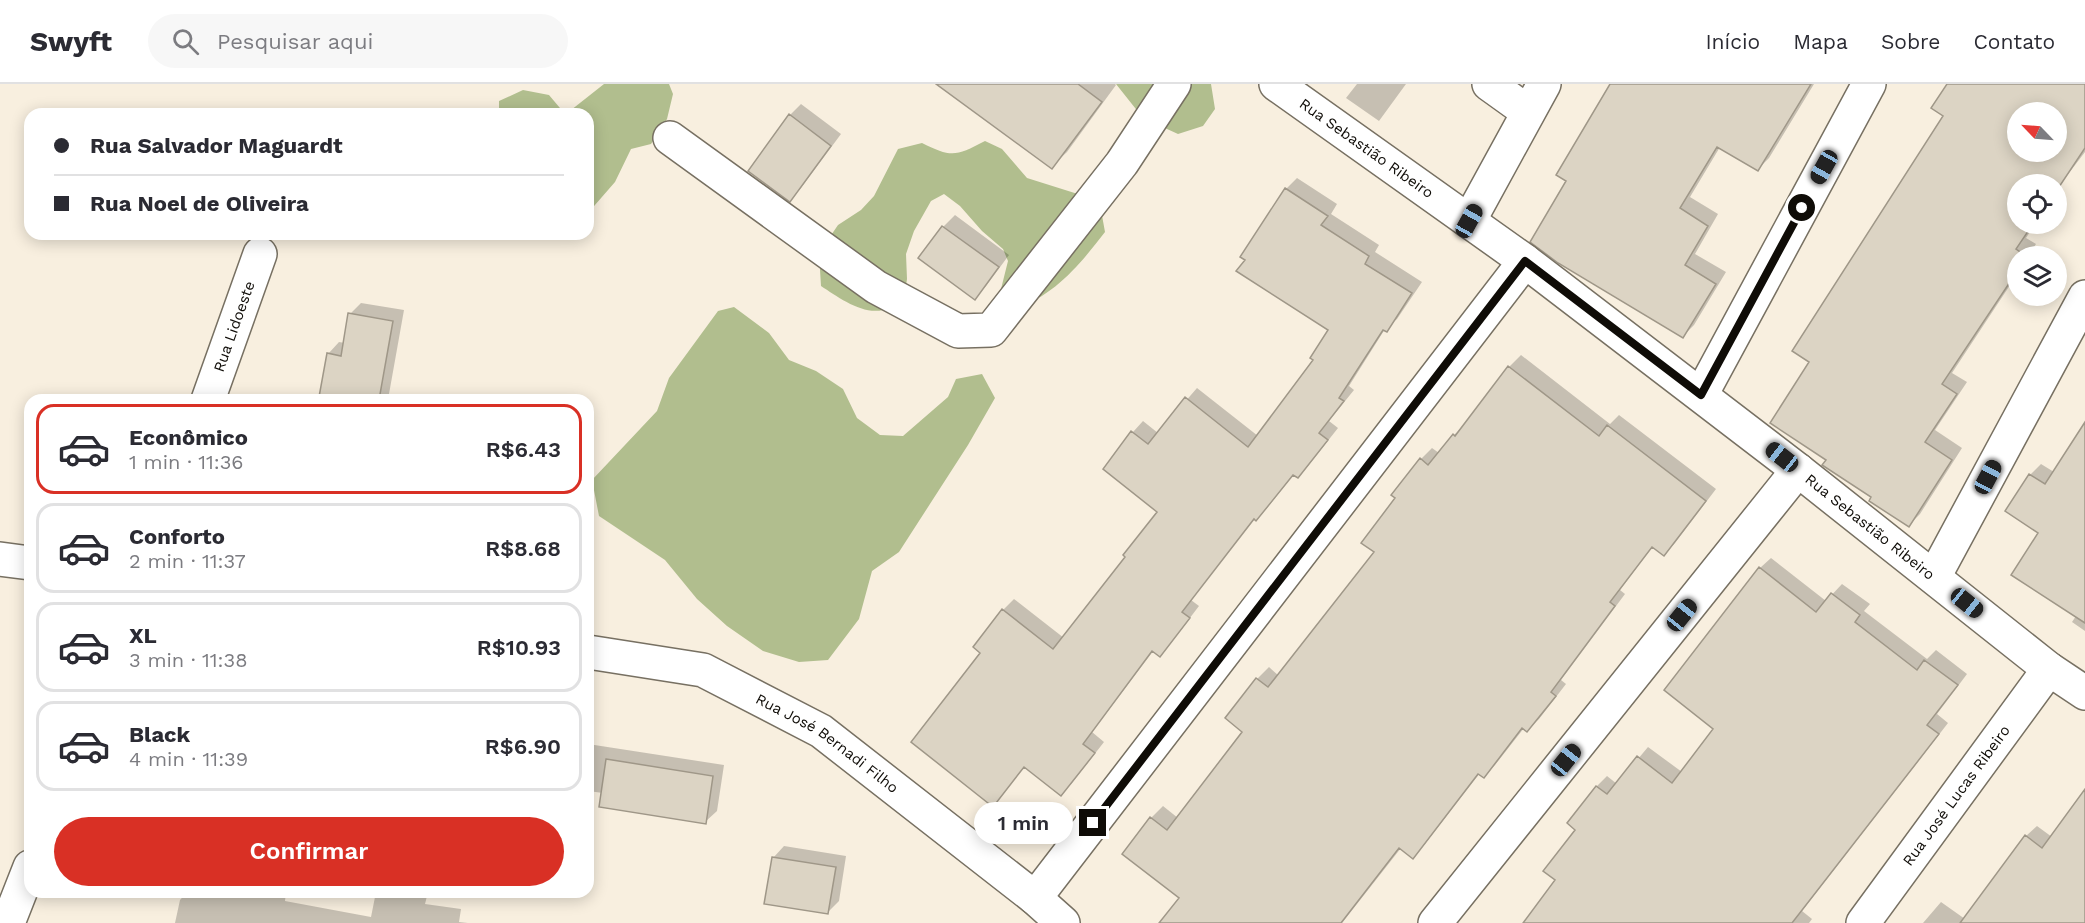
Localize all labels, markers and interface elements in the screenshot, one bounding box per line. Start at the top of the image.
search box [148,14,568,68]
text: Swyft [30,25,112,58]
icon: search [169,25,202,58]
text: Pesquisar aqui [217,29,373,54]
text: Início [1705,29,1760,54]
text: Mapa [1793,29,1848,54]
text: Sobre [1881,29,1940,54]
text: Contato [1973,29,2055,54]
street label: Rua Sebastião Ribeiro [1296,95,1437,202]
north arrow [2007,102,2067,162]
map controls [2007,102,2067,306]
text: Rua Salvador Maguardt [90,133,343,158]
car [1807,147,1841,187]
button: locate [2007,174,2067,234]
text: Rua Noel de Oliveira [90,191,309,216]
route start [1788,194,1815,221]
car [1452,201,1486,241]
button: layers [2007,246,2067,306]
street label: Rua Lidoeste [210,279,259,374]
icon: car [57,422,111,476]
text: Econômico [129,425,248,450]
text: R$6.43 [486,437,561,462]
car [1762,439,1802,475]
text: 1 min · 11:36 [129,450,243,474]
car [1972,457,2004,497]
street label: Rua Sebastião Ribeiro [1801,470,1938,584]
icon: car [57,521,111,575]
text: Conforto [129,524,225,549]
text: R$8.68 [485,536,561,561]
text: 2 min · 11:37 [129,549,246,573]
car [1947,585,1987,621]
car [1664,595,1700,635]
icon: car [57,620,111,674]
text: XL [129,623,157,648]
text: R$10.93 [477,635,561,660]
text: 3 min · 11:38 [129,648,248,672]
street label: Rua José Bernadi Filho [753,690,902,797]
icon: car [57,719,111,773]
text: Black [129,722,190,747]
street label: Rua José Lucas Ribeiro [1899,722,2014,869]
text: R$6.90 [485,734,561,759]
car [1548,740,1584,780]
text: 4 min · 11:39 [129,747,248,771]
callout: 1 min [973,802,1072,844]
route end [1079,809,1106,836]
text: 1 min [998,811,1049,835]
button: Confirmar [54,817,564,886]

